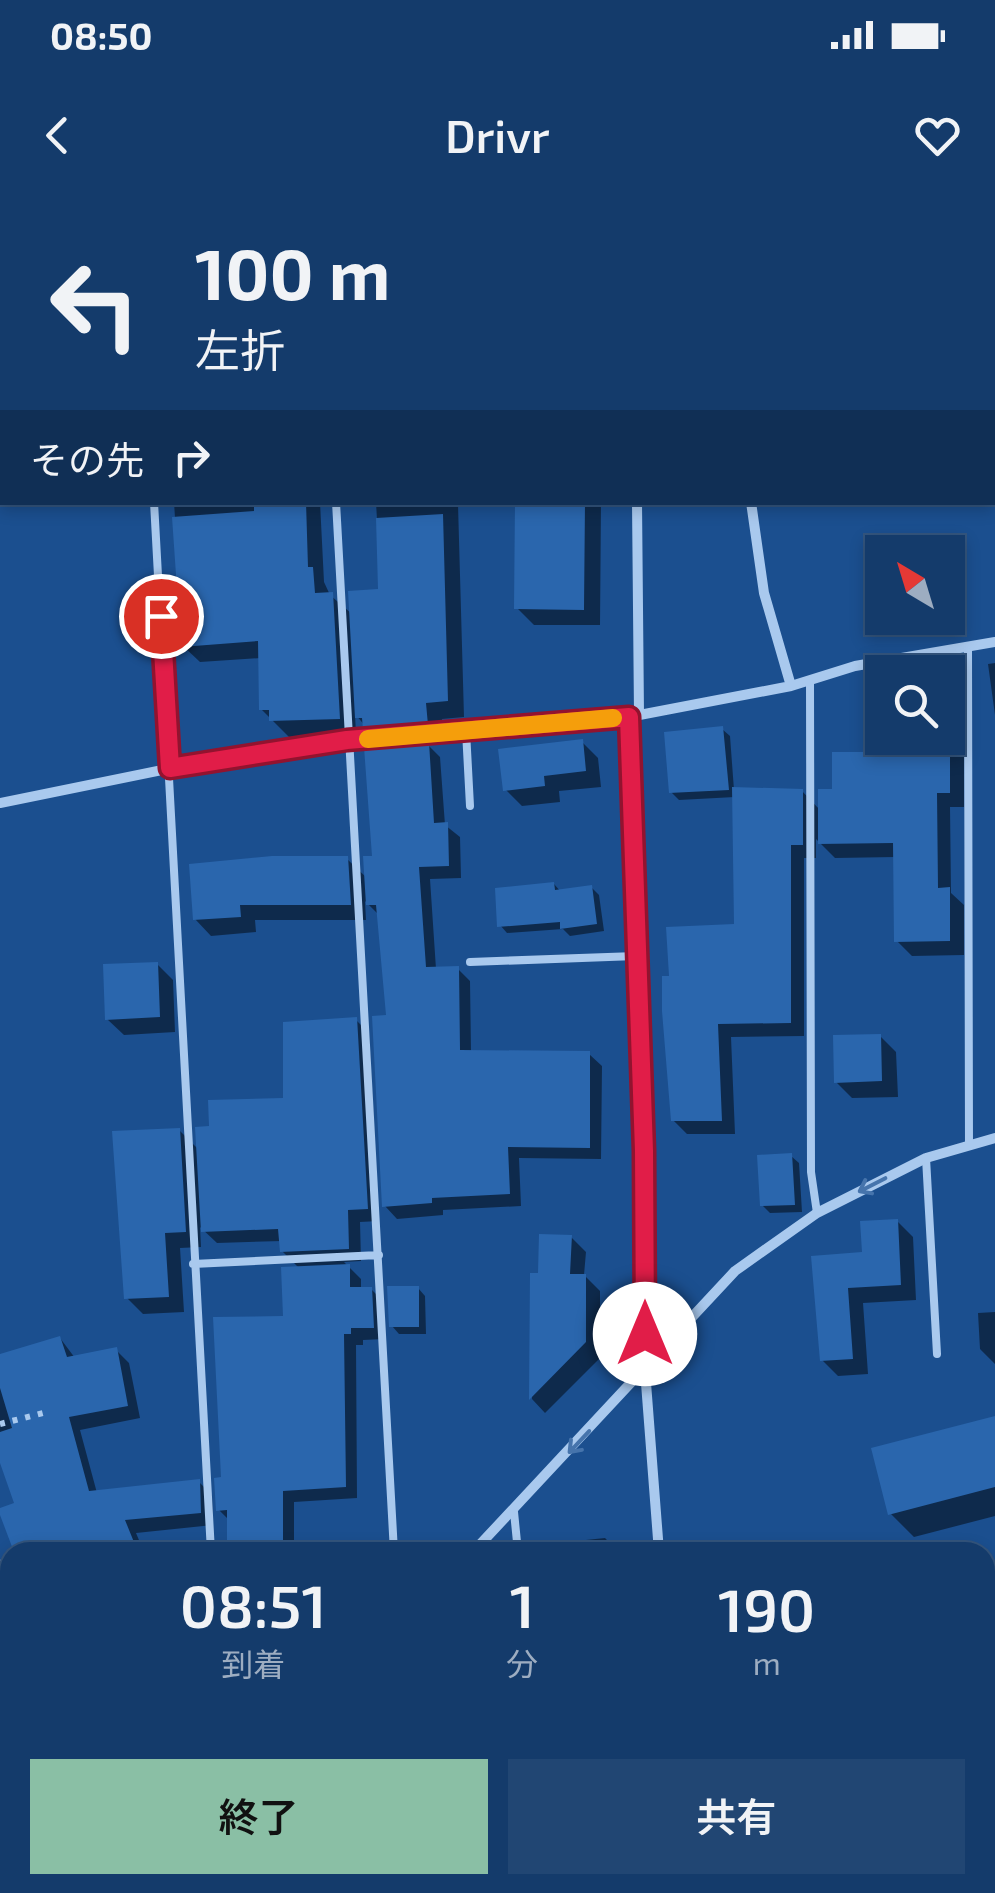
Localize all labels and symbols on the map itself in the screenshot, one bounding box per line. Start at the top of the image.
north arrow [865,535,965,635]
pin [119,574,204,659]
one-way arrow [857,1176,887,1195]
position arrow [593,1282,697,1386]
one-way arrow [568,1429,591,1454]

